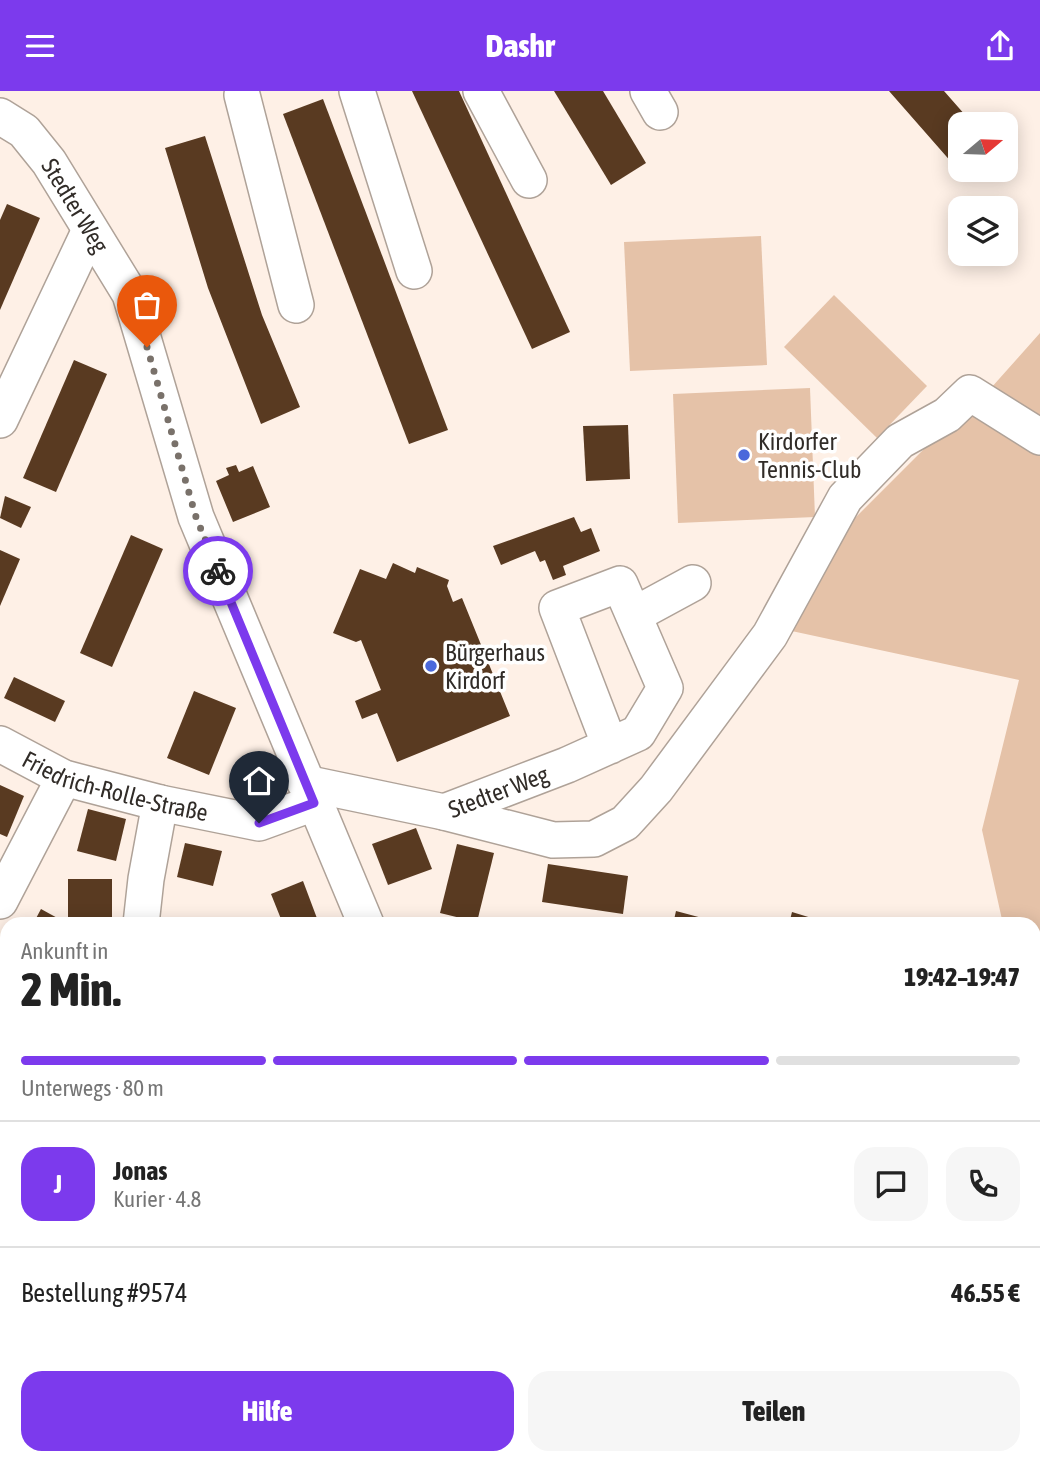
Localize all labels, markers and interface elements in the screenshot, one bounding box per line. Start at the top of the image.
icon: menu [21,27,59,65]
text: Dashr [485,27,555,64]
icon: share [981,27,1019,65]
north arrow [948,112,1018,182]
map controls [948,112,1018,266]
street label: Stedter Weg [37,154,115,258]
button: layers [948,196,1018,266]
pin [117,275,177,347]
icon: bag [128,286,166,324]
place label: Kirdorfer Tennis-Club [758,428,861,483]
marker: Kirdorfer Tennis-Club [736,447,752,463]
courier [183,536,253,606]
icon: bike [199,552,237,590]
place label: Bürgerhaus Kirdorf [445,639,545,694]
marker: Bürgerhaus Kirdorf [423,658,439,674]
street label: Friedrich-Rolle-Straße [18,745,210,826]
pin [229,751,289,823]
street label: Stedter Weg [444,760,553,823]
icon: home [240,762,278,800]
text: Ankunft in [21,938,108,964]
text: 19:42–19:47 [904,962,1020,992]
text: 2 Min. [21,963,121,1016]
text: Unterwegs · 80 m [21,1075,164,1101]
button: chat [854,1147,928,1221]
button: phone [946,1147,1020,1221]
text: Jonas [113,1156,167,1186]
text: J [54,1169,62,1199]
text: Kurier · 4.8 [113,1186,201,1212]
text: Bestellung #9574 [21,1278,187,1308]
text: 46.55 € [951,1278,1020,1308]
button: Hilfe [21,1371,514,1451]
button: Teilen [528,1371,1020,1451]

